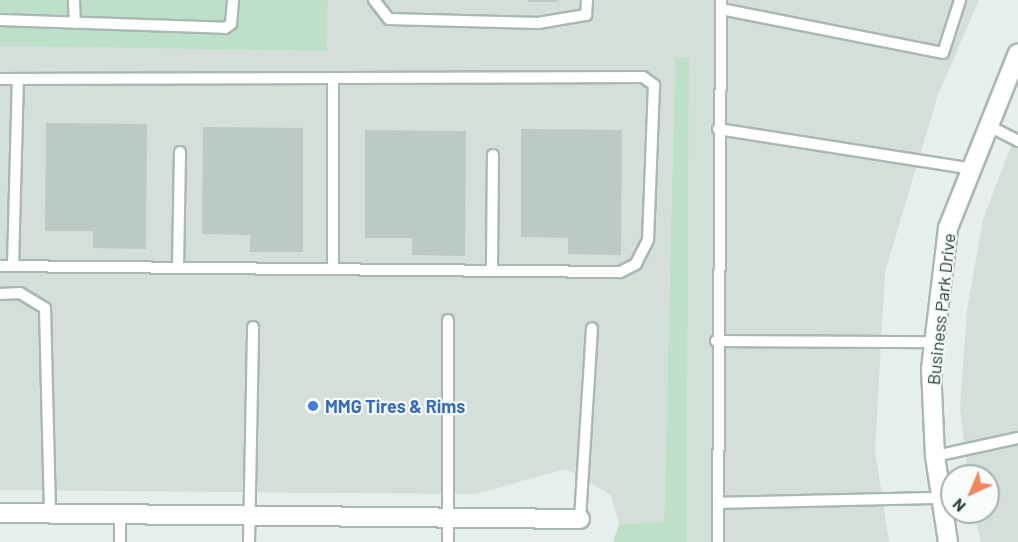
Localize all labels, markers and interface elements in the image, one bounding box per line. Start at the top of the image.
street label: Business Park Drive [922,232,960,386]
place label: MMG Tires & Rims [325,395,465,417]
marker: MMG Tires & Rims [306,399,320,413]
north arrow [940,464,1000,524]
text: N [948,495,969,516]

